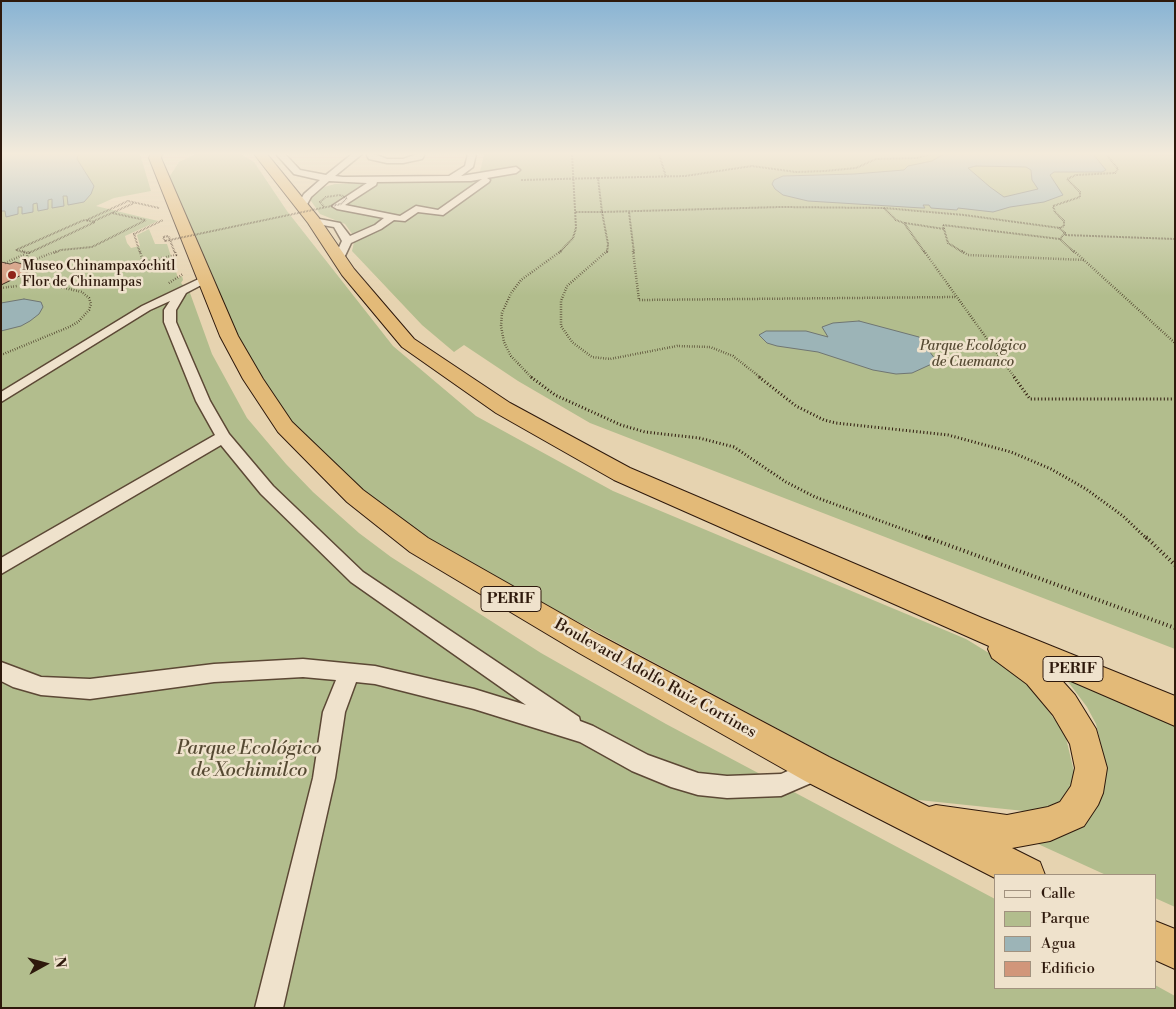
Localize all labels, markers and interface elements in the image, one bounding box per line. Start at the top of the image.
place label: Museo Chinampaxóchitl Flor de Chinampas [22,259,175,292]
marker: Museo Chinampaxóchitl Flor de Chinampas [6,269,18,281]
park label: Parque Ecológico de Cuemanco [920,339,1026,372]
road number: PERIF [481,586,541,612]
street label: Boulevard Adolfo Ruiz Cortines [551,615,759,743]
road number: PERIF [1043,656,1103,682]
park label: Parque Ecológico de Xochimilco [177,738,321,782]
legend [994,874,1156,989]
text: Calle [1041,884,1075,903]
text: Parque [1041,909,1090,928]
text: Agua [1041,934,1076,953]
north arrow [20,939,70,989]
text: N [50,956,69,969]
text: Edificio [1041,959,1095,978]

